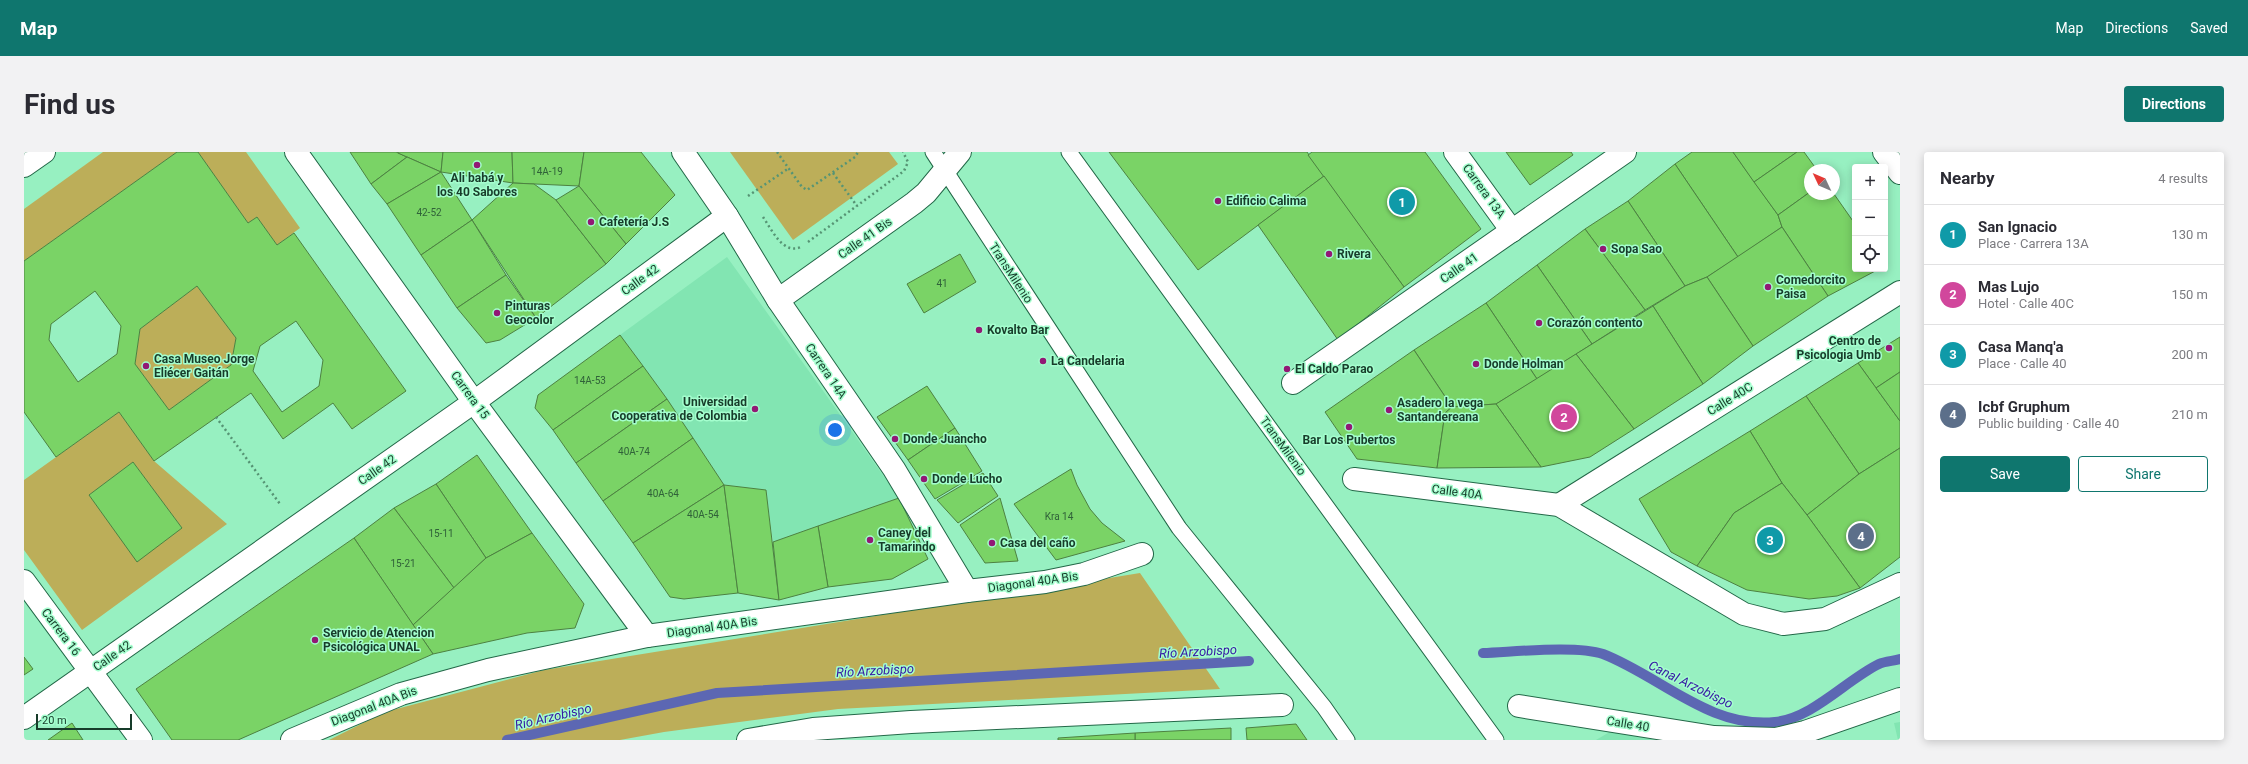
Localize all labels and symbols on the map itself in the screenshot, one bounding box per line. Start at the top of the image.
marker: Ali babá y los 40 Sabores [472,160,482,170]
street label: Carrera 13A [1460,161,1508,221]
north arrow [1804,164,1840,200]
house number: 14A-19 [531,166,563,177]
place label: Ali babá y los 40 Sabores [437,171,517,199]
pin: 1 [1389,187,1415,217]
place label: Edificio Calima [1226,194,1307,208]
marker: Edificio Calima [1213,196,1223,206]
house number: 42-52 [416,207,442,218]
street label: Calle 41 Bis [835,214,895,262]
place label: Cafetería J.S [599,215,669,229]
marker: Cafetería J.S [586,217,596,227]
street label: TransMilenio [986,240,1036,306]
place label: Sopa Sao [1611,242,1662,256]
marker: Sopa Sao [1598,244,1608,254]
place label: Rivera [1337,247,1372,261]
marker: Rivera [1324,249,1334,259]
street label: Calle 41 [1437,250,1481,286]
street label: Calle 42 [618,262,662,298]
place label: Comedorcito Paisa [1776,273,1846,301]
house number: 41 [936,278,948,289]
marker: Comedorcito Paisa [1763,282,1773,292]
place label: Pinturas Geocolor [505,299,554,327]
marker: Pinturas Geocolor [492,308,502,318]
place label: Corazón contento [1547,316,1643,330]
marker: Corazón contento [1534,318,1544,328]
place label: Kovalto Bar [987,323,1049,337]
marker: Kovalto Bar [974,325,984,335]
place label: Centro de Psicologia Umb [1796,334,1882,362]
street label: Carrera 14A [802,341,850,401]
marker: Centro de Psicologia Umb [1884,343,1894,353]
place label: Casa Museo Jorge Eliécer Gaitán [154,352,255,380]
place label: La Candelaria [1051,354,1125,368]
marker: La Candelaria [1038,356,1048,366]
place label: Donde Holman [1484,357,1564,371]
marker: Donde Holman [1471,359,1481,369]
marker: Casa Museo Jorge Eliécer Gaitán [141,361,151,371]
place label: El Caldo Parao [1295,362,1374,376]
marker: El Caldo Parao [1282,364,1292,374]
street label: Carrera 15 [448,368,492,422]
house number: 14A-53 [574,375,606,386]
street label: Calle 40C [1705,380,1755,418]
place label: Universidad Cooperativa de Colombia [612,395,748,423]
place label: Asadero la vega Santandereana [1397,396,1484,424]
pin: 2 [1551,402,1577,432]
marker: Universidad Cooperativa de Colombia [750,404,760,414]
marker: Asadero la vega Santandereana [1384,405,1394,415]
street label: TransMilenio [1257,414,1309,478]
your location [825,420,845,440]
marker: Bar Los Pubertos [1344,422,1354,432]
place label: Donde Juancho [903,432,987,446]
place label: Bar Los Pubertos [1302,433,1396,447]
marker: Donde Juancho [890,434,900,444]
house number: 40A-74 [618,446,650,457]
street label: Calle 42 [355,452,399,488]
place label: Donde Lucho [932,472,1003,486]
marker: Donde Lucho [919,474,929,484]
street label: Calle 40A [1431,482,1483,502]
house number: 40A-64 [647,488,679,499]
house number: 40A-54 [687,509,719,520]
house number: Kra 14 [1045,511,1074,522]
pin: 4 [1848,521,1874,551]
pin: 3 [1757,525,1783,555]
place label: Caney del Tamarindo [878,526,936,554]
house number: 15-11 [428,528,454,539]
marker: Caney del Tamarindo [865,535,875,545]
place label: Casa del caño [1000,536,1076,550]
marker: Casa del caño [987,538,997,548]
house number: 15-21 [390,558,416,569]
street label: Diagonal 40A Bis [987,569,1079,595]
street label: Carrera 16 [39,606,83,659]
street label: Diagonal 40A Bis [666,614,758,640]
place label: Servicio de Atencion Psicológica UNAL [323,626,434,654]
marker: Servicio de Atencion Psicológica UNAL [310,635,320,645]
street label: Calle 42 [90,638,134,674]
water label: Río Arzobispo [1159,642,1237,661]
water label: Canal Arzobispo [1646,658,1735,711]
water label: Río Arzobispo [836,661,914,680]
street label: Diagonal 40A Bis [329,683,419,729]
water label: Río Arzobispo [513,700,593,733]
scale bar [36,712,132,731]
street label: Calle 40 [1606,714,1651,734]

